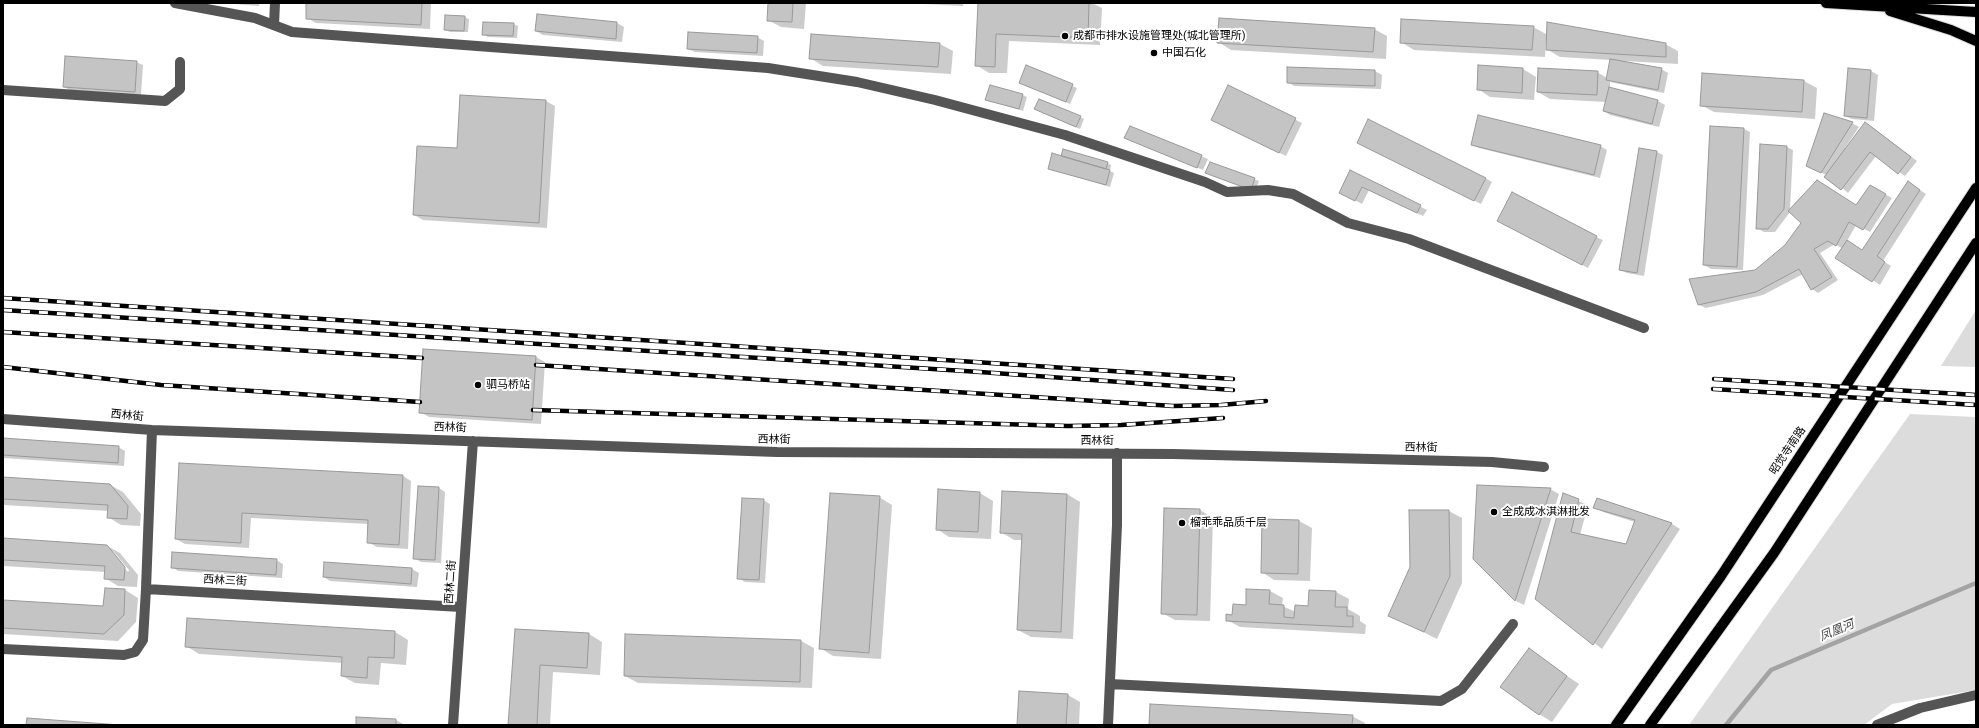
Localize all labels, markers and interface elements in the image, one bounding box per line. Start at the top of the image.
place label: 成都市排水设施管理处(城北管理所) [1073,29,1246,43]
marker: 成都市排水设施管理处(城北管理所) [1060,31,1070,41]
place label: 中国石化 [1162,46,1206,60]
marker: 中国石化 [1149,48,1159,58]
place label: 驷马桥站 [486,378,530,392]
marker: 驷马桥站 [473,380,483,390]
street label: 西林街 [110,408,144,424]
street label: 西林街 [433,421,467,435]
street label: 昭觉寺南路 [1767,425,1809,477]
street label: 西林街 [757,433,791,447]
street label: 西林街 [1081,434,1113,448]
street label: 西林街 [1404,441,1438,455]
place label: 全成成冰淇淋批发 [1502,505,1590,519]
marker: 全成成冰淇淋批发 [1489,507,1499,517]
place label: 榴乖乖品质千层 [1190,516,1267,530]
marker: 榴乖乖品质千层 [1177,518,1187,528]
street label: 西林二街 [443,560,459,604]
street label: 西林三街 [203,573,247,589]
water label: 凤凰河 [1818,617,1856,645]

